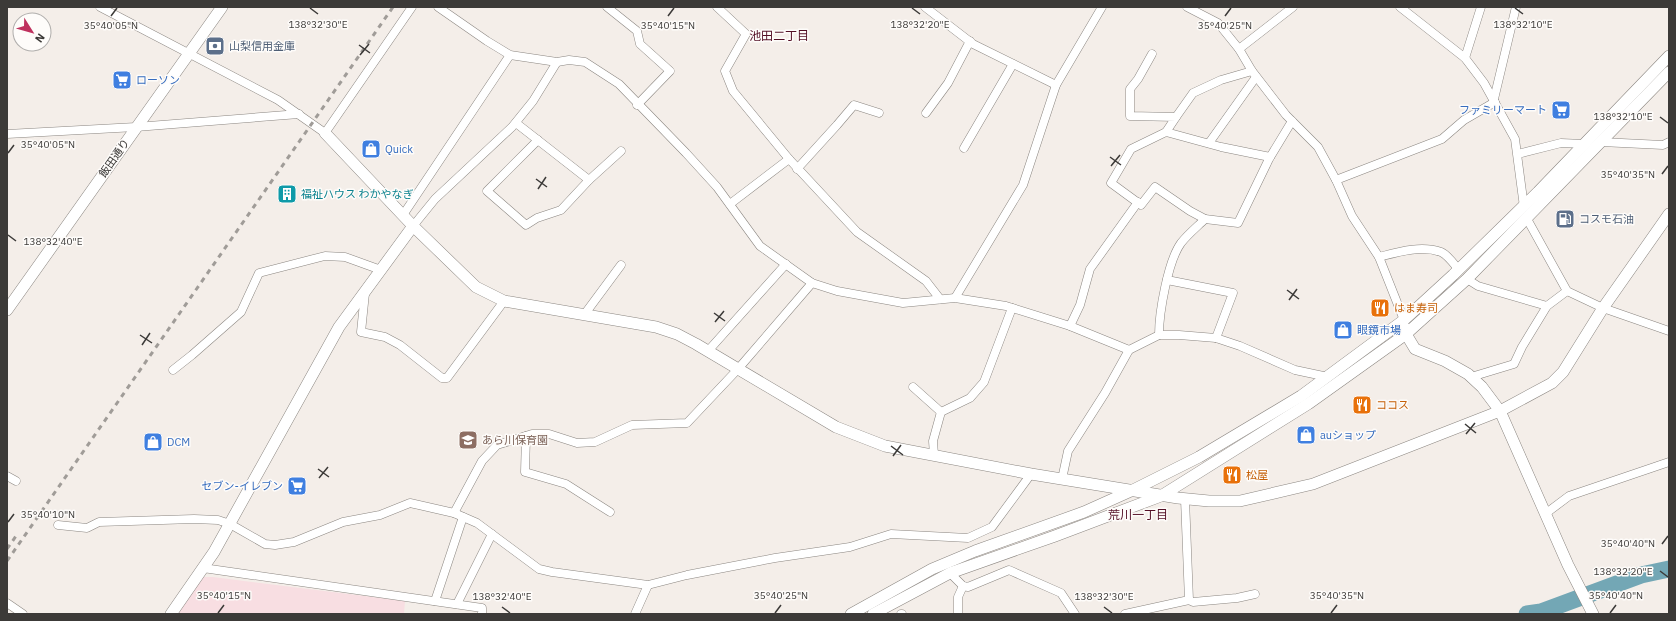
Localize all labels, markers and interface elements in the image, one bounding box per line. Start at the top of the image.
north arrow [12,12,52,52]
text: 138°32'30"E [288,18,348,31]
text: 138°32'20"E [890,18,950,31]
text: 138°32'10"E [1493,18,1553,31]
text: 35°40'05"N [84,19,138,32]
text: 35°40'15"N [641,19,695,32]
text: 35°40'25"N [1198,19,1252,32]
district label: 池田二丁目 [749,28,809,43]
text: N [32,31,48,45]
bank icon: 山梨信用金庫 [204,35,226,57]
place label: 山梨信用金庫 [229,39,295,53]
supermarket icon: ローソン [111,69,133,91]
place label: ローソン [136,73,180,87]
supermarket icon: ファミリーマート [1550,99,1572,121]
place label: ファミリーマート [1459,103,1547,117]
text: 138°32'10"E [1593,110,1653,123]
street label: 飯田通り [96,136,132,180]
text: 35°40'05"N [21,138,75,151]
shop icon: Quick [360,138,382,160]
place label: Quick [385,142,413,156]
text: 35°40'35"N [1601,168,1655,181]
building icon: 福祉ハウス わかやなぎ [276,183,298,205]
place label: 福祉ハウス わかやなぎ [301,187,414,201]
fuel station icon: コスモ石油 [1554,208,1576,230]
place label: コスモ石油 [1579,212,1634,226]
text: 138°32'40"E [23,235,83,248]
restaurant icon: はま寿司 [1369,297,1391,319]
place label: はま寿司 [1394,301,1438,315]
shop icon: 眼鏡市場 [1332,319,1354,341]
place label: 眼鏡市場 [1357,323,1401,337]
restaurant icon: ココス [1351,394,1373,416]
place label: ココス [1376,398,1409,412]
shop icon: auショップ [1295,424,1317,446]
place label: auショップ [1320,428,1376,442]
school or university icon: あら川保育園 [457,429,479,451]
shop icon: DCM [142,431,164,453]
place label: あら川保育園 [482,433,548,447]
place label: DCM [167,435,190,449]
restaurant icon: 松屋 [1221,464,1243,486]
place label: 松屋 [1246,468,1268,482]
supermarket icon: セブン-イレブン [286,475,308,497]
place label: セブン-イレブン [202,479,283,493]
district label: 荒川一丁目 [1108,507,1168,522]
text: 35°40'10"N [21,508,75,521]
text: 35°40'40"N [1601,537,1655,550]
text: 138°32'20"E [1593,565,1653,578]
text: 35°40'15"N [197,589,251,602]
text: 35°40'25"N [754,589,808,602]
text: 35°40'35"N [1310,589,1364,602]
text: 35°40'40"N [1589,589,1643,602]
text: 138°32'40"E [472,590,532,603]
text: 138°32'30"E [1074,590,1134,603]

